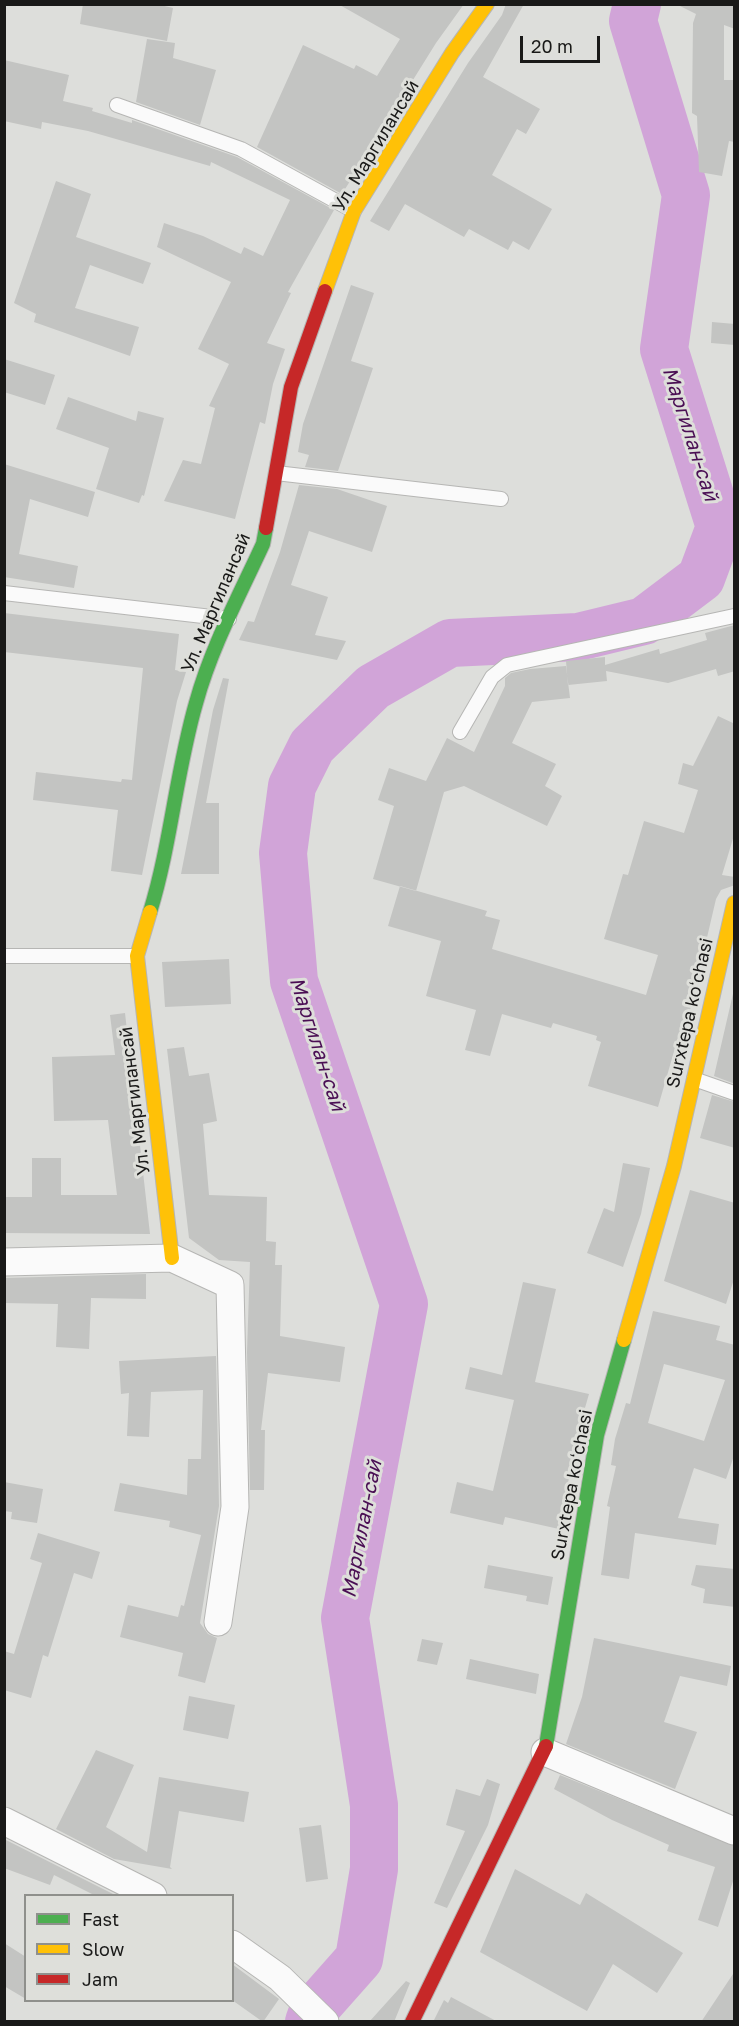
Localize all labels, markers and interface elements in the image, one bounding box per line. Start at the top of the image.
scale bar [523,24,602,62]
text: 20 m [531,35,573,57]
street label: Ул. Маргилансай [328,76,424,216]
water label: Маргилан-сай [657,364,723,504]
street label: Ул. Маргилансай [177,530,255,676]
street label: Surxtepa koʻchasi [662,936,718,1090]
water label: Маргилан-сай [284,974,350,1114]
street label: Ул. Маргилансай [115,1025,155,1177]
street label: Surxtepa koʻchasi [547,1408,597,1562]
water label: Маргилан-сай [337,1458,387,1600]
legend [24,1894,234,2002]
text: Fast [82,1908,119,1930]
text: Slow [82,1938,124,1960]
text: Jam [82,1968,118,1990]

